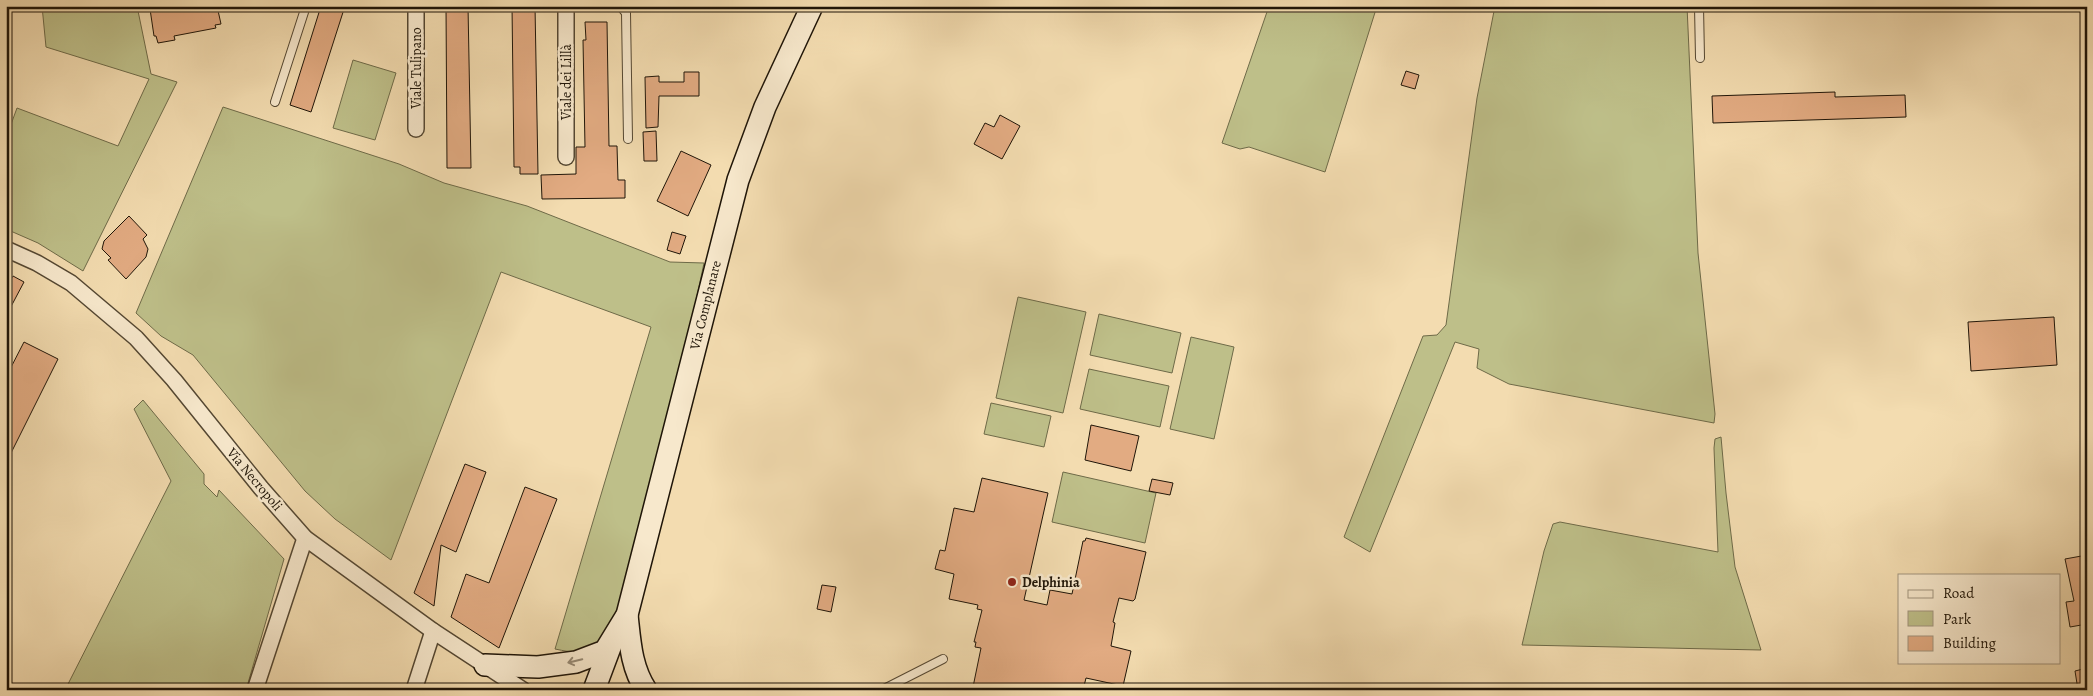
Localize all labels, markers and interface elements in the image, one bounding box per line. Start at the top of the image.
street label: Viale Tulipano [407,27,426,110]
street label: Viale dei Lillà [557,44,576,121]
street label: Via Complanare [685,258,726,353]
street label: Via Necropoli [222,443,287,515]
place label: Delphinia [1022,573,1080,592]
legend [1898,574,2060,664]
marker: Delphinia [1006,576,1018,588]
text: Road [1943,583,1975,603]
text: Park [1943,609,1972,629]
text: Building [1943,633,1996,653]
one-way arrow [567,657,583,667]

